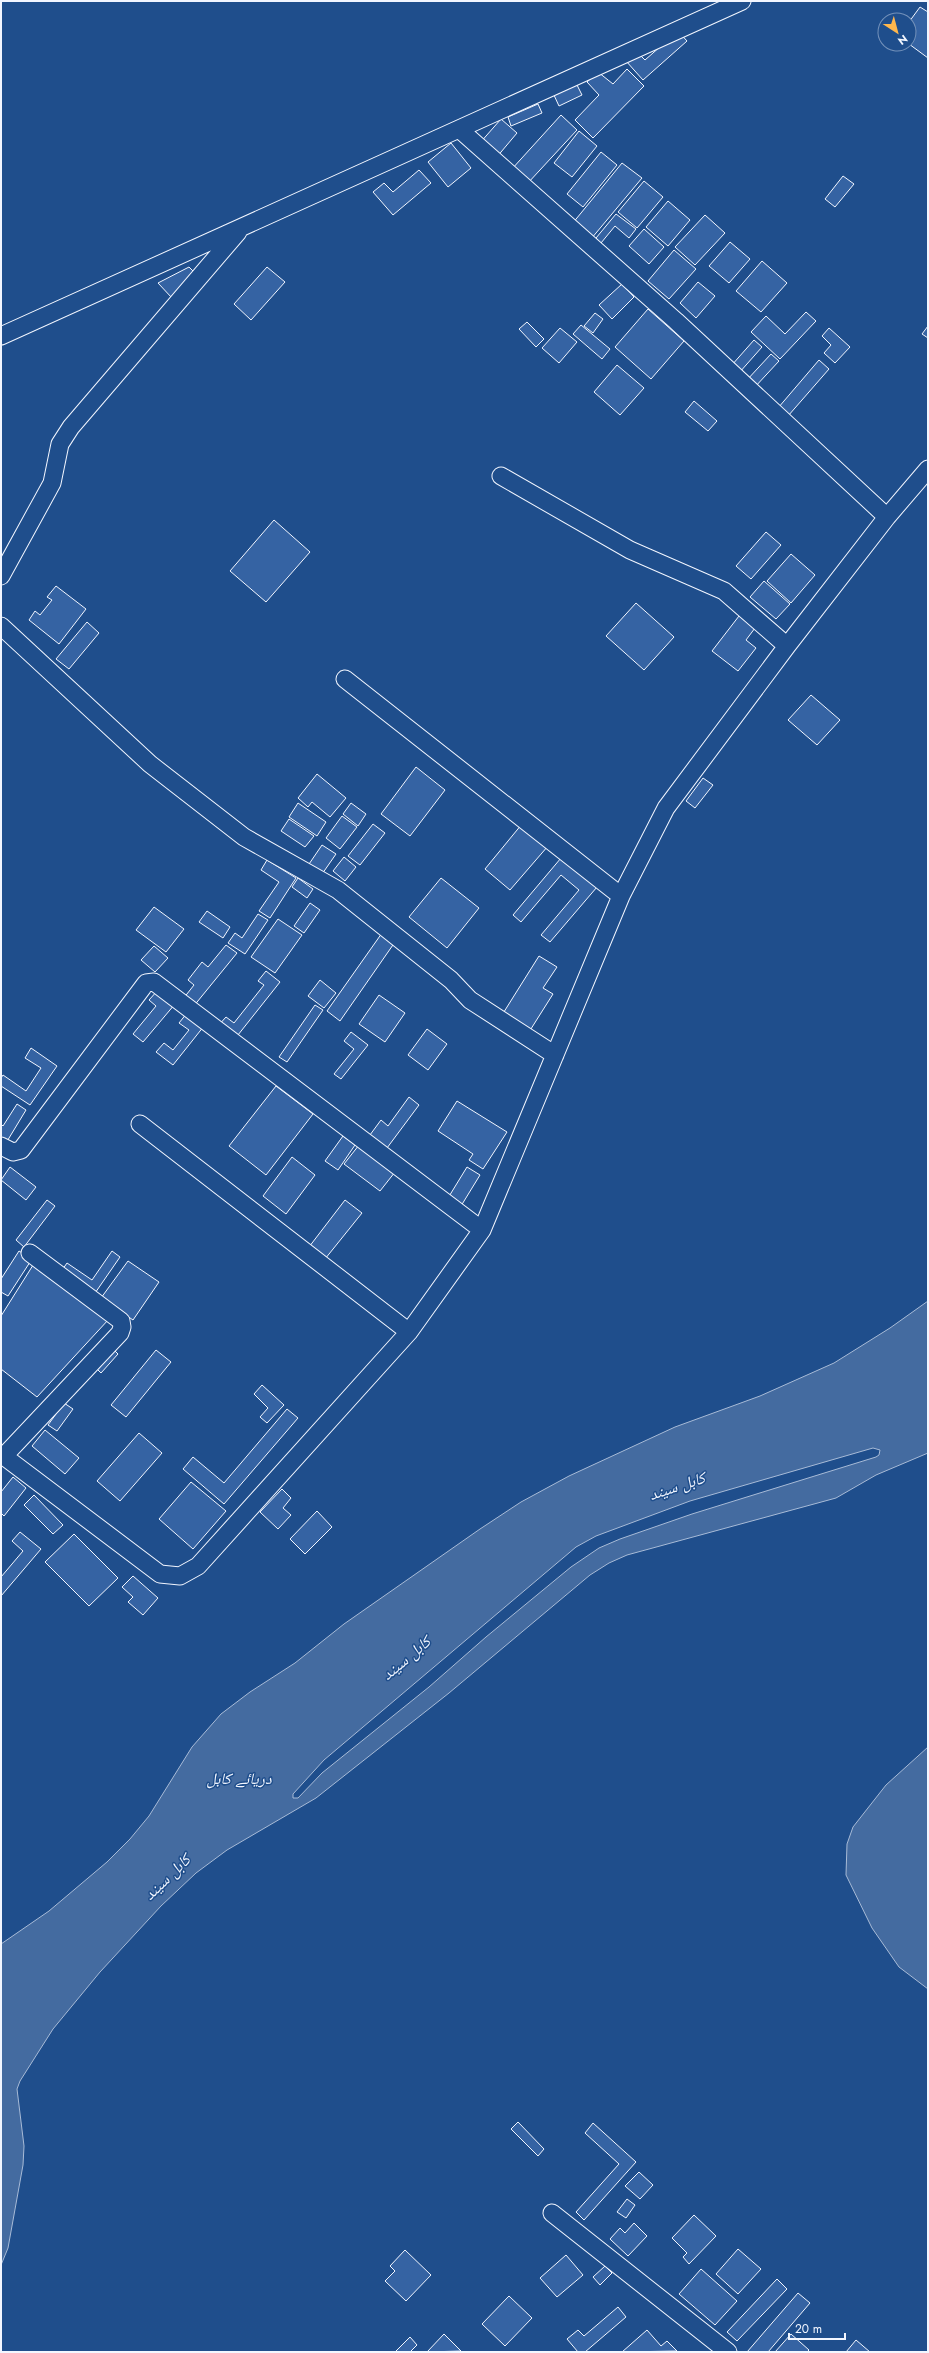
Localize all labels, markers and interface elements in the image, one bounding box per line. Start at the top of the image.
north arrow [877,12,917,52]
text: N [895,31,911,49]
water label: کابل سيند [646,1465,710,1506]
water label: کابل سيند [376,1629,437,1685]
water label: دریائے کابل [206,1767,272,1790]
water label: کابل سيند [138,1847,198,1905]
scale bar [789,2315,845,2341]
text: 20 m [795,2320,822,2338]

